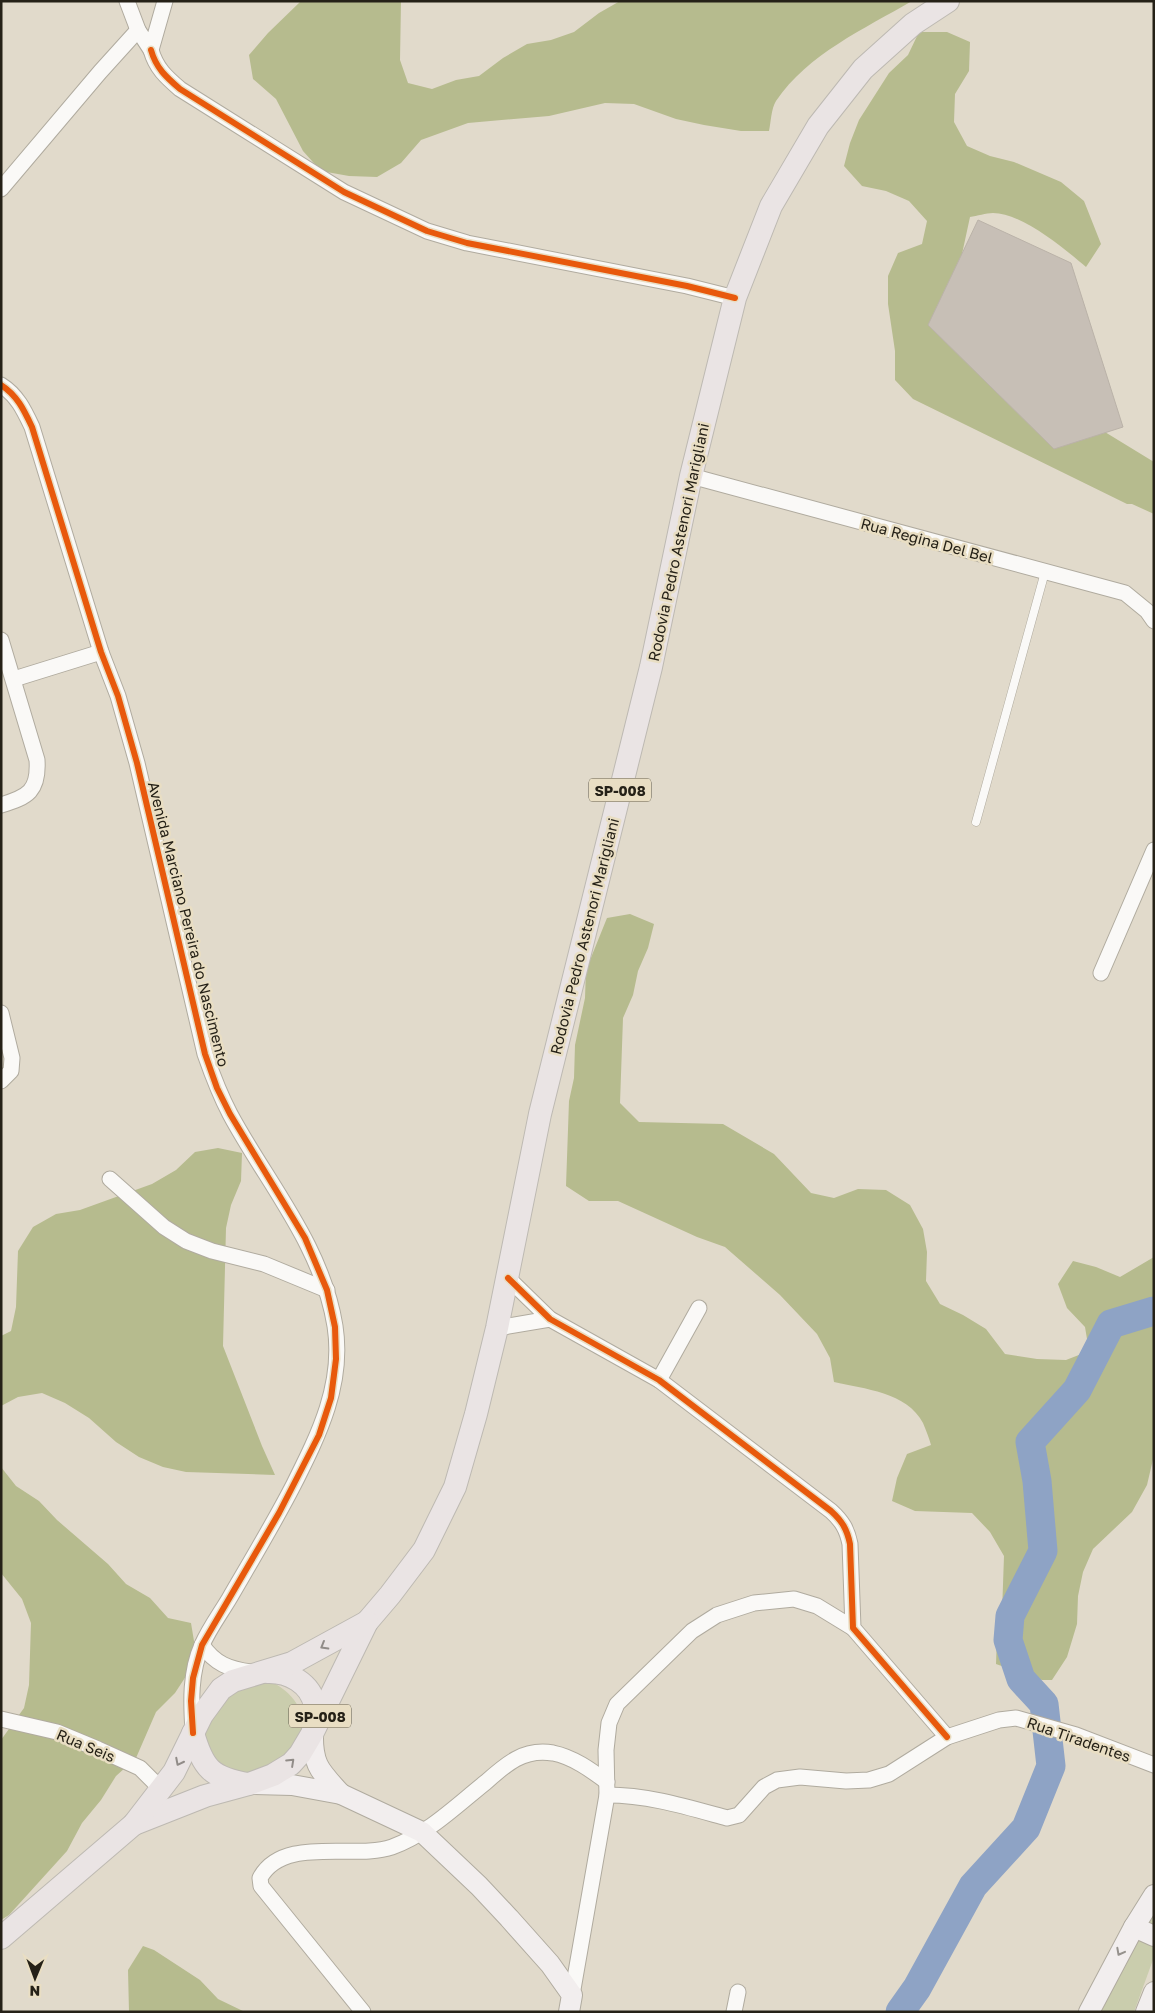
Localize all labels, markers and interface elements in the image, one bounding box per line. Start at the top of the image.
street label: Rodovia Pedro Astenori Marigliani [644,421,712,663]
street label: Rua Regina Del Bel [859,514,995,566]
road number: SP-008 [589,778,651,802]
street label: Avenida Marciano Pereira do Nascimento [145,780,233,1068]
street label: Rodovia Pedro Astenori Marigliani [546,816,622,1056]
one-way arrow [321,1640,330,1650]
road number: SP-008 [289,1704,351,1728]
street label: Rua Tiradentes [1025,1713,1133,1765]
street label: Rua Seis [54,1725,118,1765]
one-way arrow [175,1757,185,1766]
one-way arrow [286,1759,295,1768]
one-way arrow [1117,1947,1127,1956]
north arrow [10,1953,60,2003]
text: N [29,1983,40,2000]

